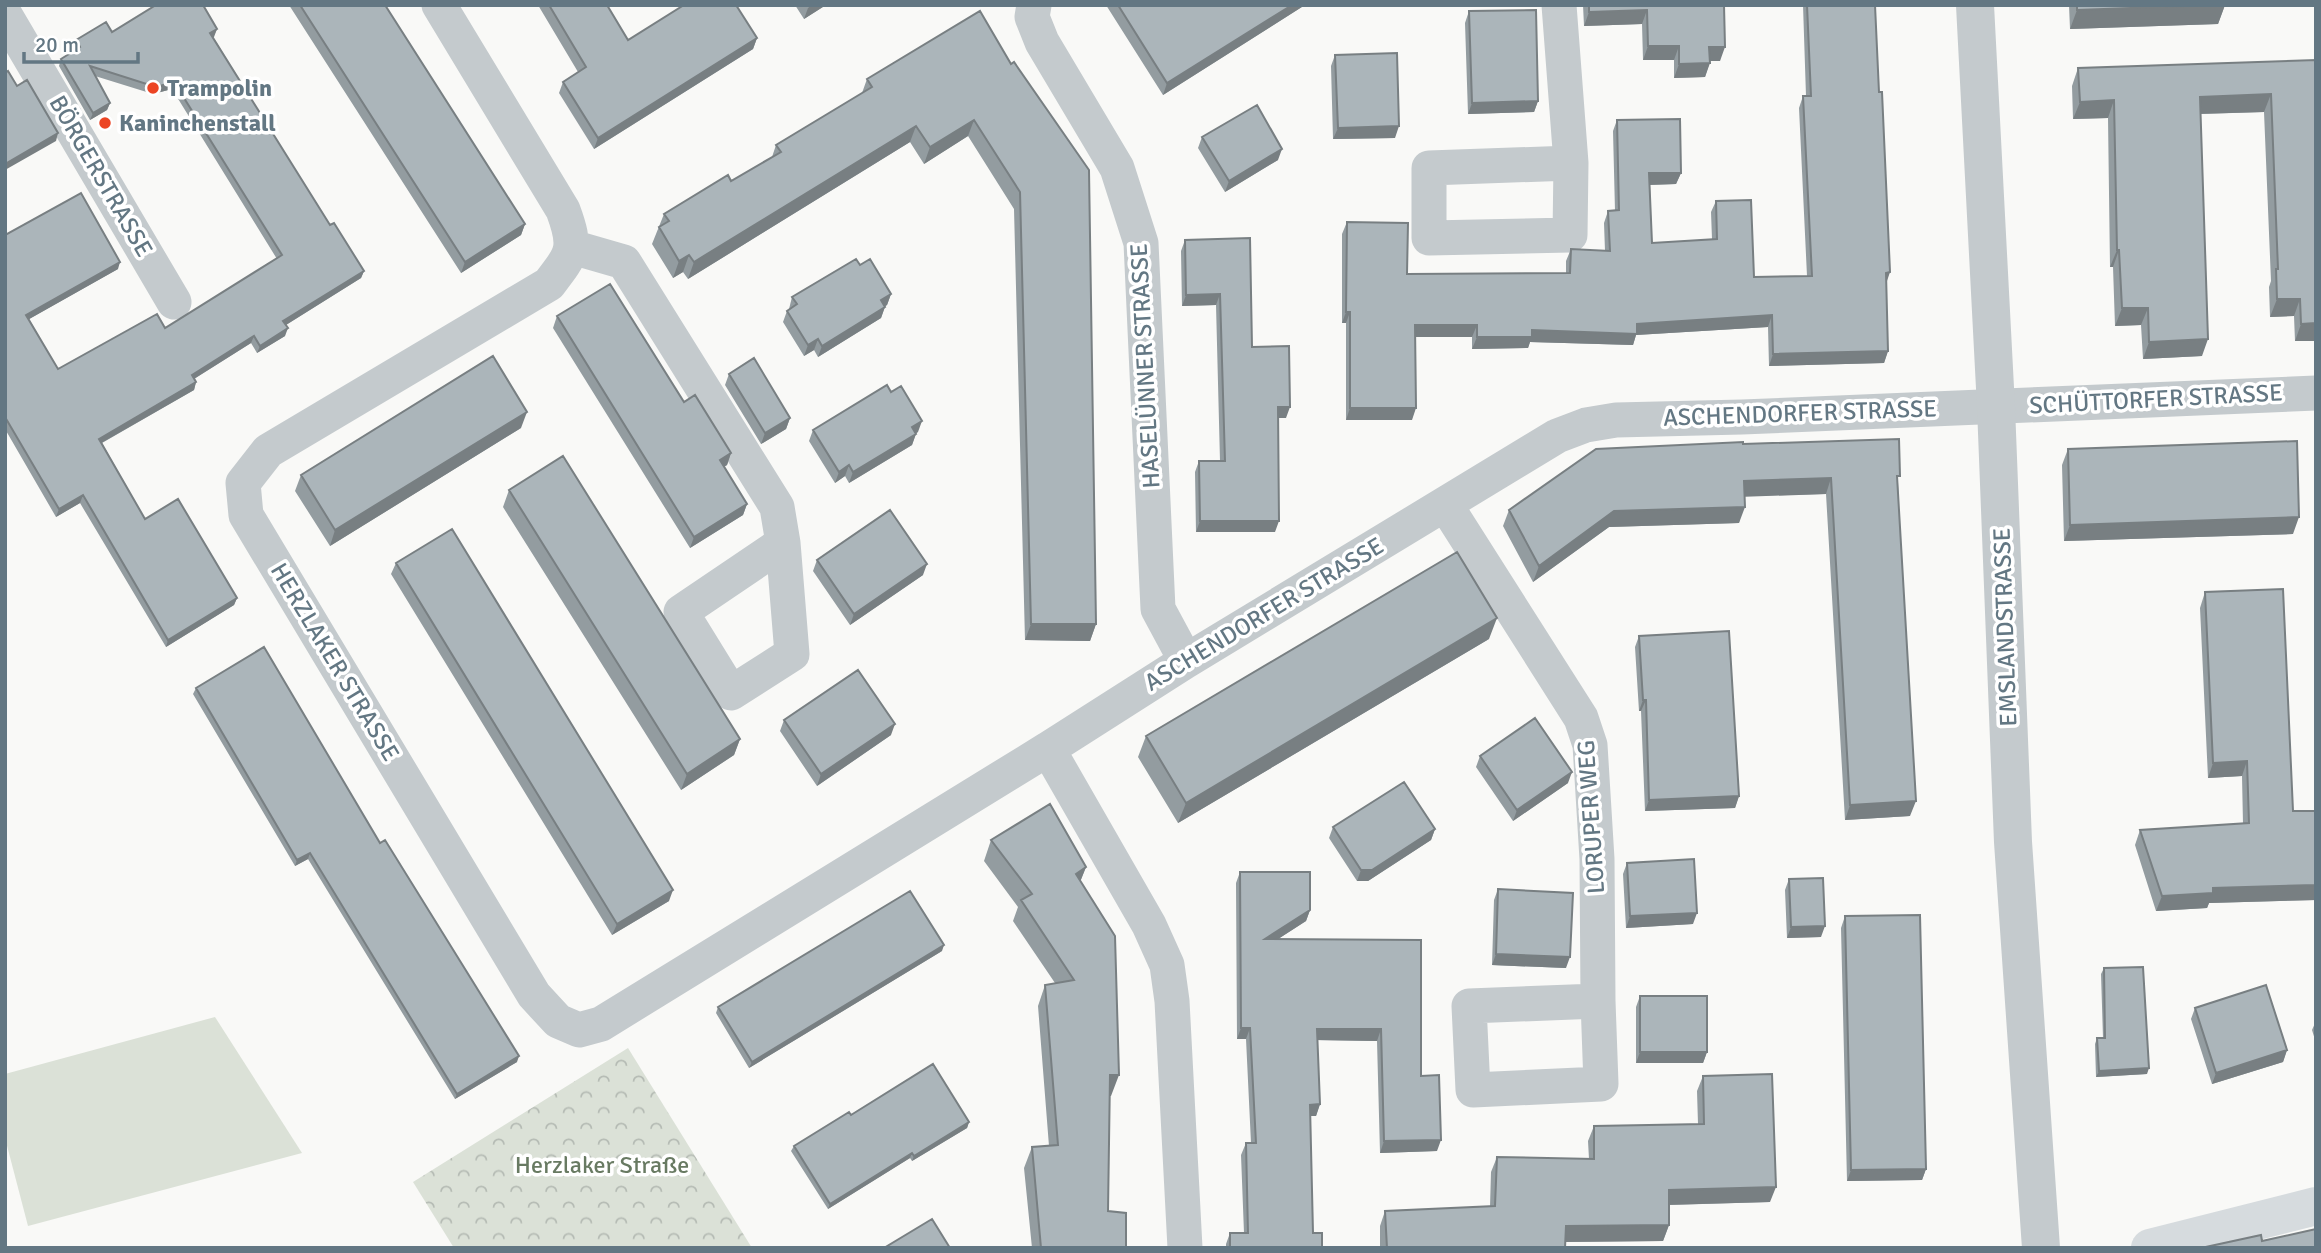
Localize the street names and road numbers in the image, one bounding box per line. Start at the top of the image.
street label: BÖRGERSTRASSE [43,90,159,262]
street label: HASELÜNNER STRASSE [1124,243,1166,489]
street label: SCHÜTTORFER STRASSE [2029,377,2283,421]
street label: ASCHENDORFER STRASSE [1663,393,1937,433]
street label: EMSLANDSTRASSE [1987,527,2023,727]
street label: ASCHENDORFER STRASSE [1139,531,1389,697]
street label: HERZLAKER STRASSE [264,557,406,767]
street label: LORUPER WEG [1571,739,1611,895]

